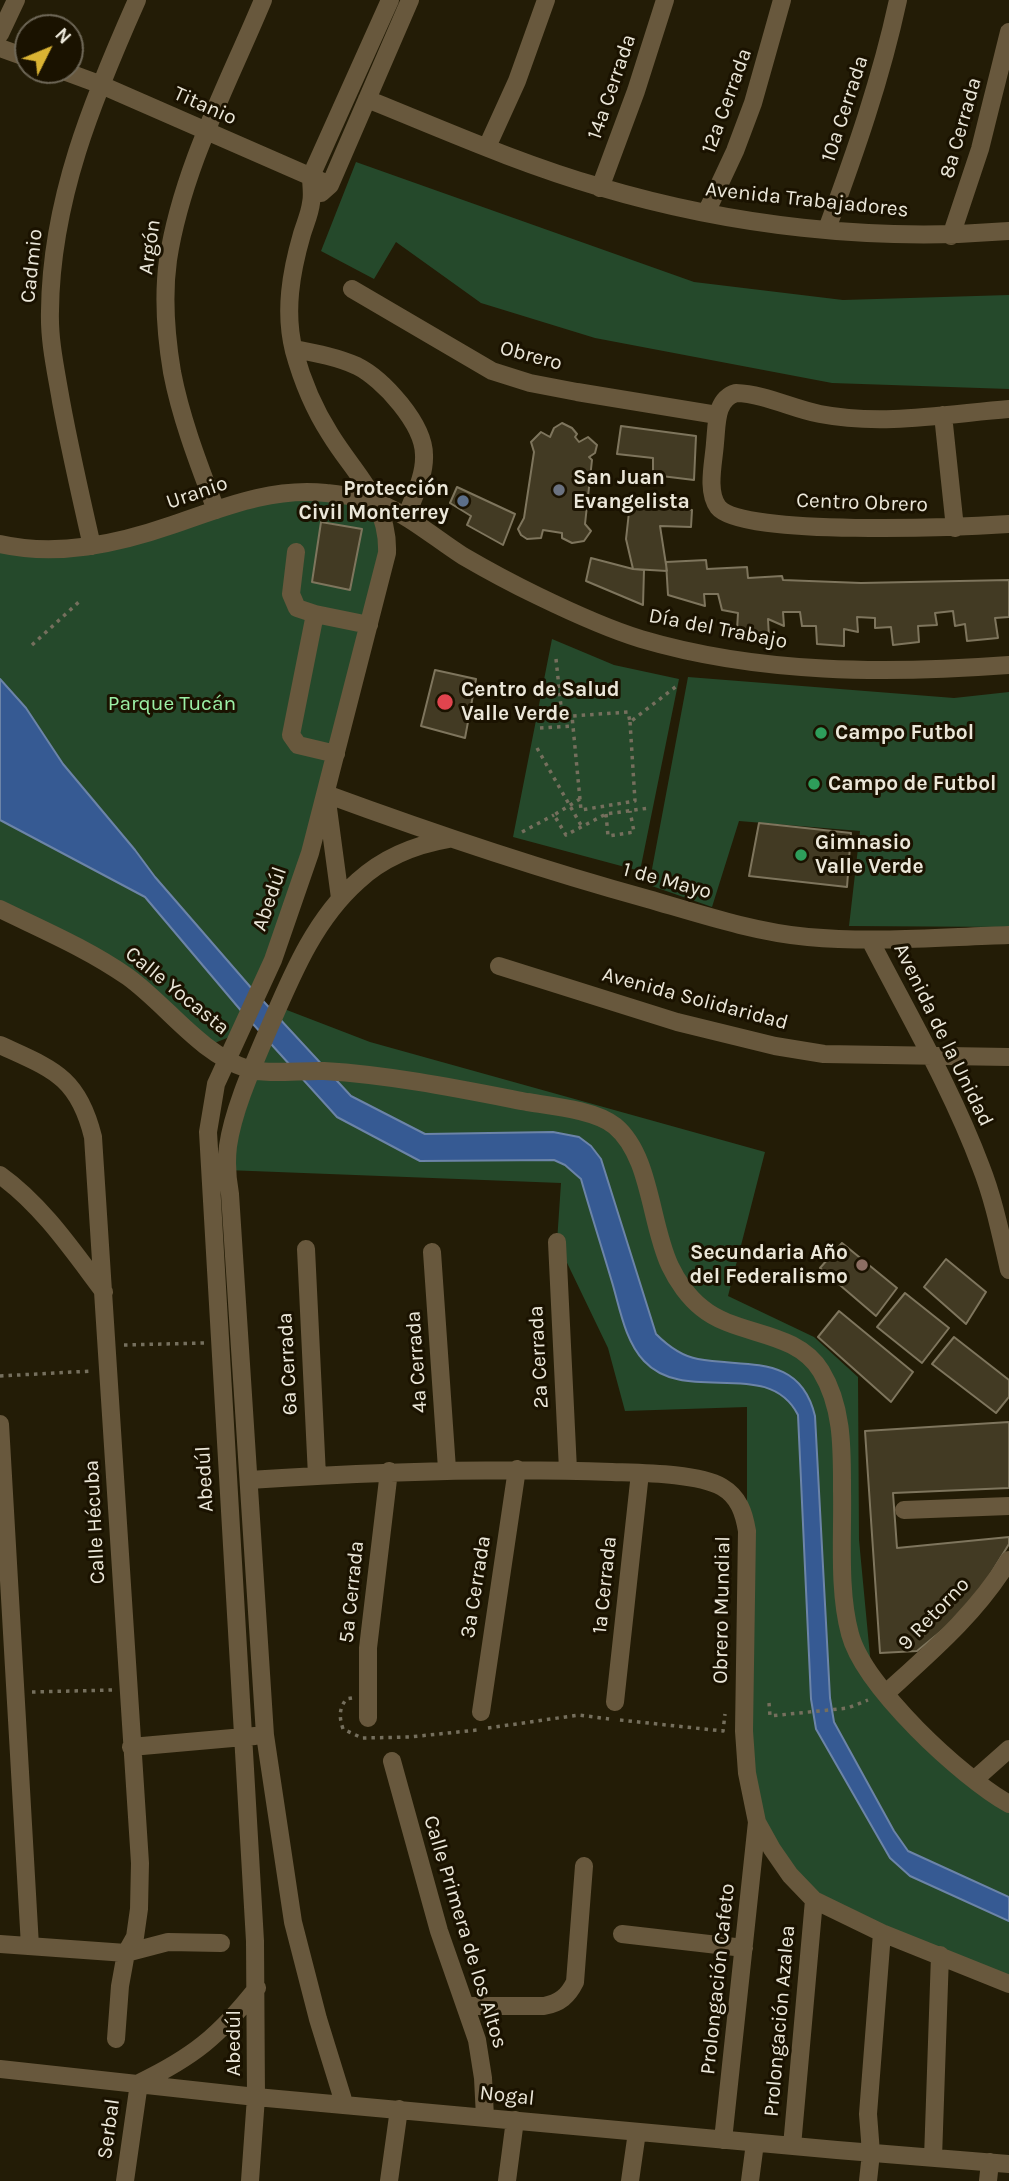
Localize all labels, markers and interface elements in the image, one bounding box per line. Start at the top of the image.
north arrow [14,14,84,84]
text: N [50,24,76,49]
street label: 14a Cerrada [582,31,642,143]
street label: 12a Cerrada [696,45,758,157]
street label: 10a Cerrada [816,53,874,165]
street label: 8a Cerrada [935,75,987,181]
street label: Titanio [169,81,241,131]
street label: Avenida Trabajadores [704,177,910,223]
street label: Argón [134,218,166,276]
street label: Cadmio [16,228,48,304]
street label: Obrero [497,336,565,376]
place label: San Juan Evangelista [573,465,690,515]
street label: Uranio [163,471,231,515]
place label: Protección Civil Monterrey [298,476,449,526]
marker: San Juan Evangelista [551,482,567,498]
street label: Centro Obrero [796,488,928,518]
marker: Protección Civil Monterrey [455,493,471,509]
street label: Día del Trabajo [646,603,790,655]
place label: Centro de Salud Valle Verde [461,677,620,727]
park label: Parque Tucán [108,691,236,717]
marker: Centro de Salud Valle Verde [435,692,455,712]
place label: Campo Futbol [835,720,974,746]
marker: Campo Futbol [813,725,829,741]
place label: Campo de Futbol [828,771,996,797]
marker: Campo de Futbol [806,776,822,792]
place label: Gimnasio Valle Verde [815,830,924,880]
marker: Gimnasio Valle Verde [793,847,809,863]
street label: 1 de Mayo [620,857,714,905]
street label: Abedúl [247,864,293,934]
street label: Avenida de la Unidad [888,939,998,1131]
street label: Calle Yocasta [120,941,234,1041]
street label: Avenida Solidaridad [599,962,791,1036]
place label: Secundaria Año del Federalismo [690,1240,848,1290]
marker: Secundaria Año del Federalismo [854,1257,870,1273]
street label: 2a Cerrada [524,1305,554,1409]
street label: 4a Cerrada [401,1310,433,1414]
street label: 6a Cerrada [273,1312,303,1416]
street label: Abedúl [191,1445,219,1513]
street label: Calle Hécuba [79,1459,111,1585]
street label: 3a Cerrada [455,1534,497,1640]
street label: 1a Cerrada [587,1535,623,1635]
street label: Obrero Mundial [708,1536,736,1684]
street label: 5a Cerrada [334,1540,370,1644]
street label: 9 Retorno [893,1572,975,1656]
street label: Calle Primera de los Altos [418,1813,512,2051]
street label: Prolongación Cafeto [695,1882,741,2076]
street label: Prolongación Azalea [759,1924,801,2118]
street label: Abedúl [221,2010,247,2076]
street label: Nogal [478,2081,536,2111]
street label: Serbal [92,2097,126,2161]

